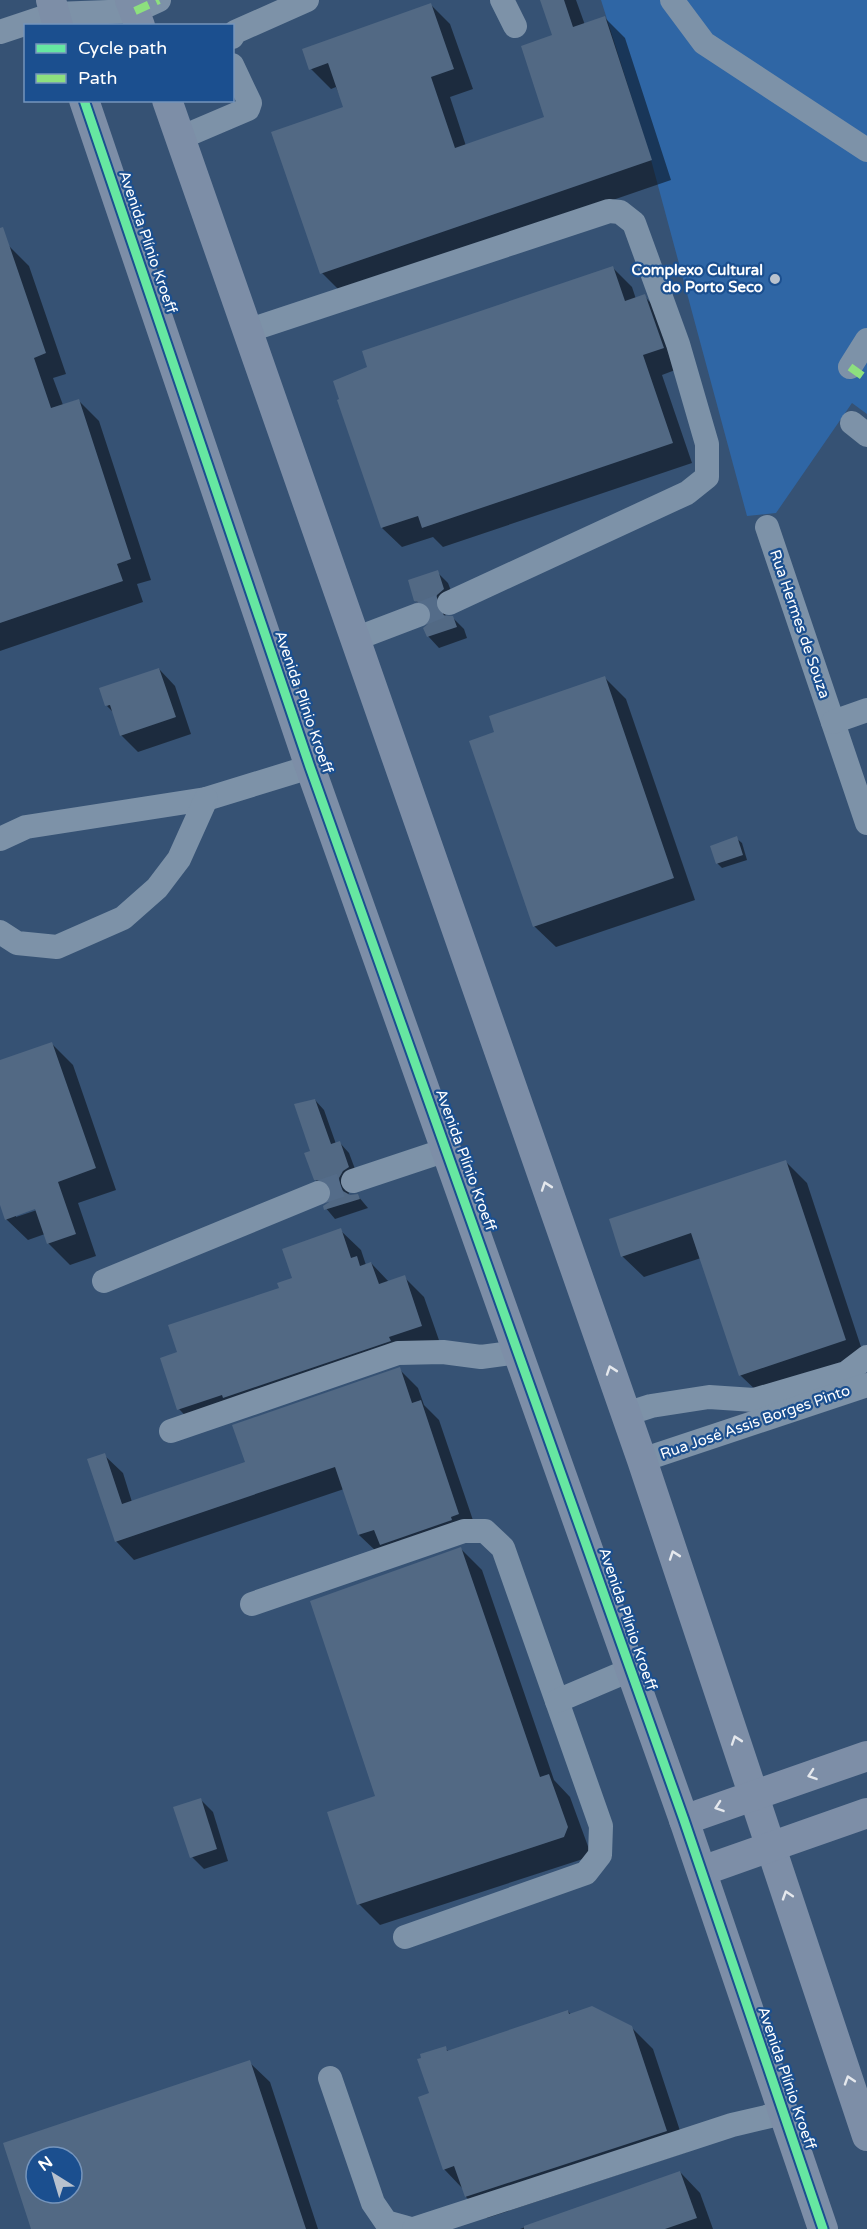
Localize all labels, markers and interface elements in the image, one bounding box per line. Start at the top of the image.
legend [24,24,234,102]
text: Cycle path [78,37,167,59]
text: Path [78,67,117,89]
street label: Avenida Plínio Kroeff [115,168,181,316]
place label: Complexo Cultural do Porto Seco [631,261,763,296]
marker: Complexo Cultural do Porto Seco [768,272,782,286]
street label: Rua Hermes de Souza [766,547,834,701]
street label: Avenida Plínio Kroeff [271,628,337,776]
street label: Avenida Plínio Kroeff [432,1087,500,1234]
one-way arrow [541,1181,554,1192]
one-way arrow [605,1365,618,1376]
street label: Rua José Assis Borges Pinto [658,1381,852,1463]
street label: Avenida Plínio Kroeff [595,1545,661,1693]
one-way arrow [669,1550,681,1561]
one-way arrow [731,1735,744,1745]
one-way arrow [807,1768,818,1781]
one-way arrow [714,1800,725,1813]
one-way arrow [782,1890,794,1901]
street label: Avenida Plínio Kroeff [754,2004,820,2152]
one-way arrow [843,2075,856,2086]
north arrow [24,2145,84,2205]
text: N [34,2152,57,2176]

